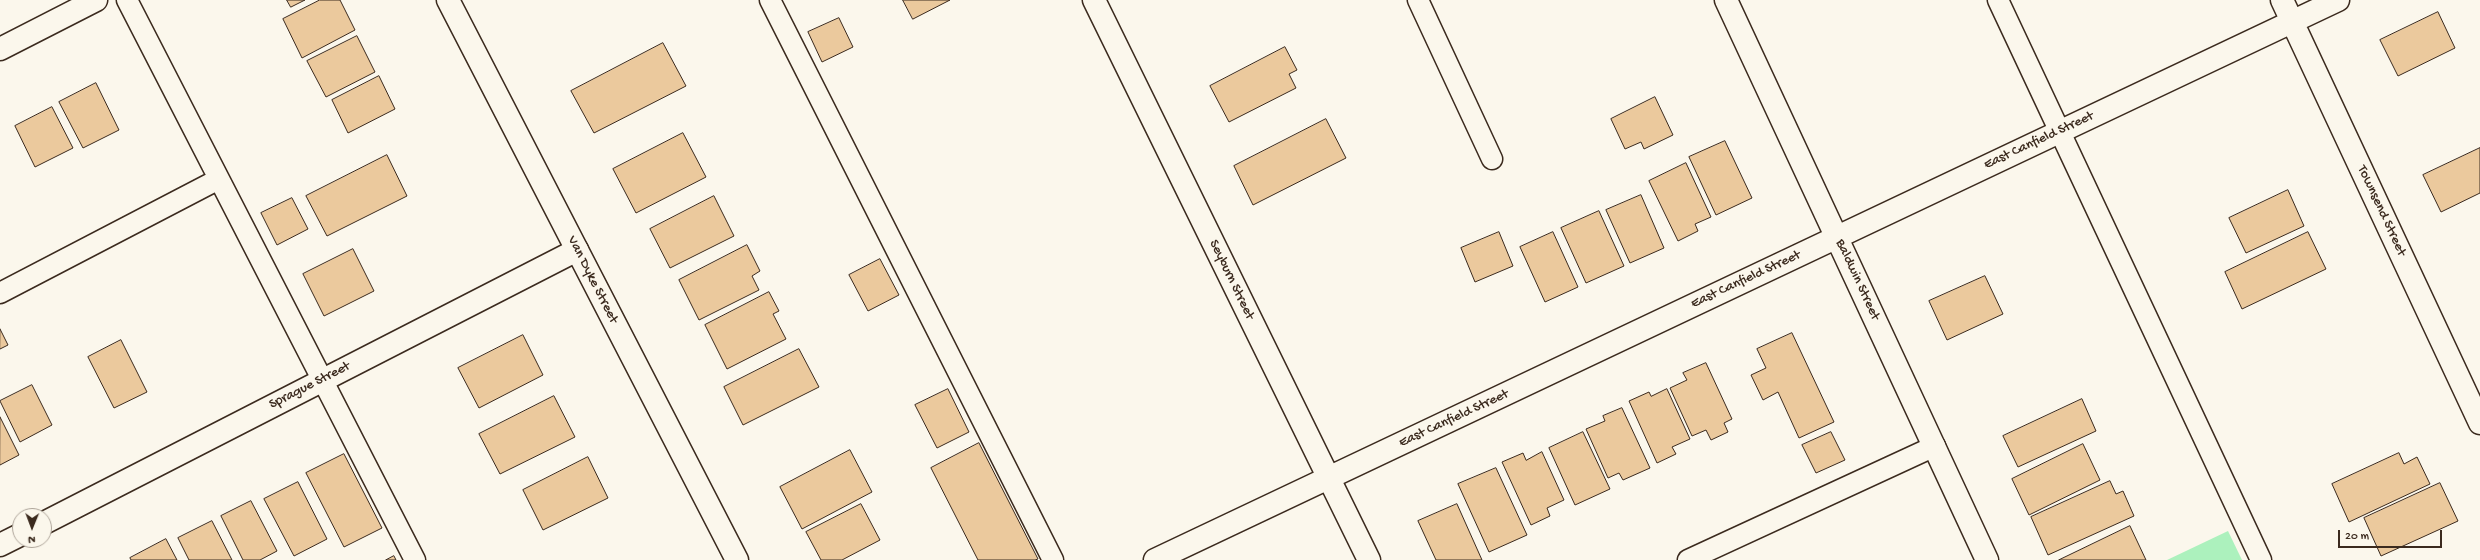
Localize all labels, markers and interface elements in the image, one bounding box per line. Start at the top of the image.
street label: East Canfield Street [1981,108,2097,174]
street label: Townsend Street [2353,163,2409,259]
street label: Van Dyke Street [563,234,621,326]
street label: Seyburn Street [1204,237,1258,323]
street label: Baldwin Street [1831,237,1883,323]
street label: East Canfield Street [1688,247,1804,313]
street label: Sprague Street [267,358,353,414]
street label: East Canfield Street [1396,386,1512,452]
north arrow [12,508,52,548]
scale bar [2340,522,2444,548]
text: 20 m [2345,530,2369,544]
text: N [28,533,36,545]

